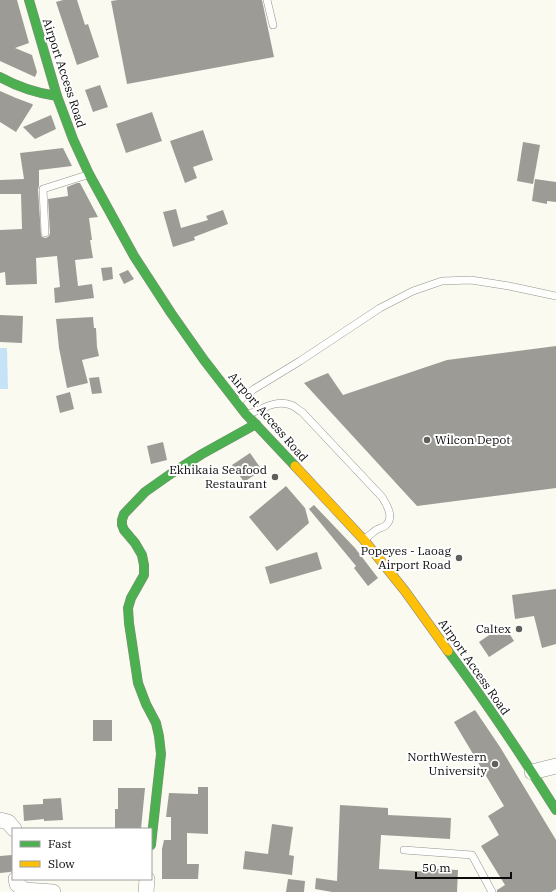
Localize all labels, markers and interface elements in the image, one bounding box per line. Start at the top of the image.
street label: Airport Access Road [40,16,89,129]
street label: Airport Access Road [225,369,311,465]
place label: Wilcon Depot [435,432,511,447]
marker: Wilcon Depot [422,435,432,445]
place label: Ekhikaia Seafood Restaurant [169,462,267,491]
marker: Ekhikaia Seafood Restaurant [270,472,280,482]
place label: Popeyes - Laoag Airport Road [361,543,451,572]
marker: Popeyes - Laoag Airport Road [454,553,464,563]
street label: Airport Access Road [436,616,513,718]
place label: Caltex [476,621,511,636]
marker: Caltex [514,624,524,634]
place label: NorthWestern University [407,749,488,778]
marker: NorthWestern University [490,759,500,769]
legend [12,828,152,880]
text: Fast [48,836,72,851]
scale bar [416,854,511,880]
text: Slow [48,856,75,871]
text: 50 m [422,860,451,875]

